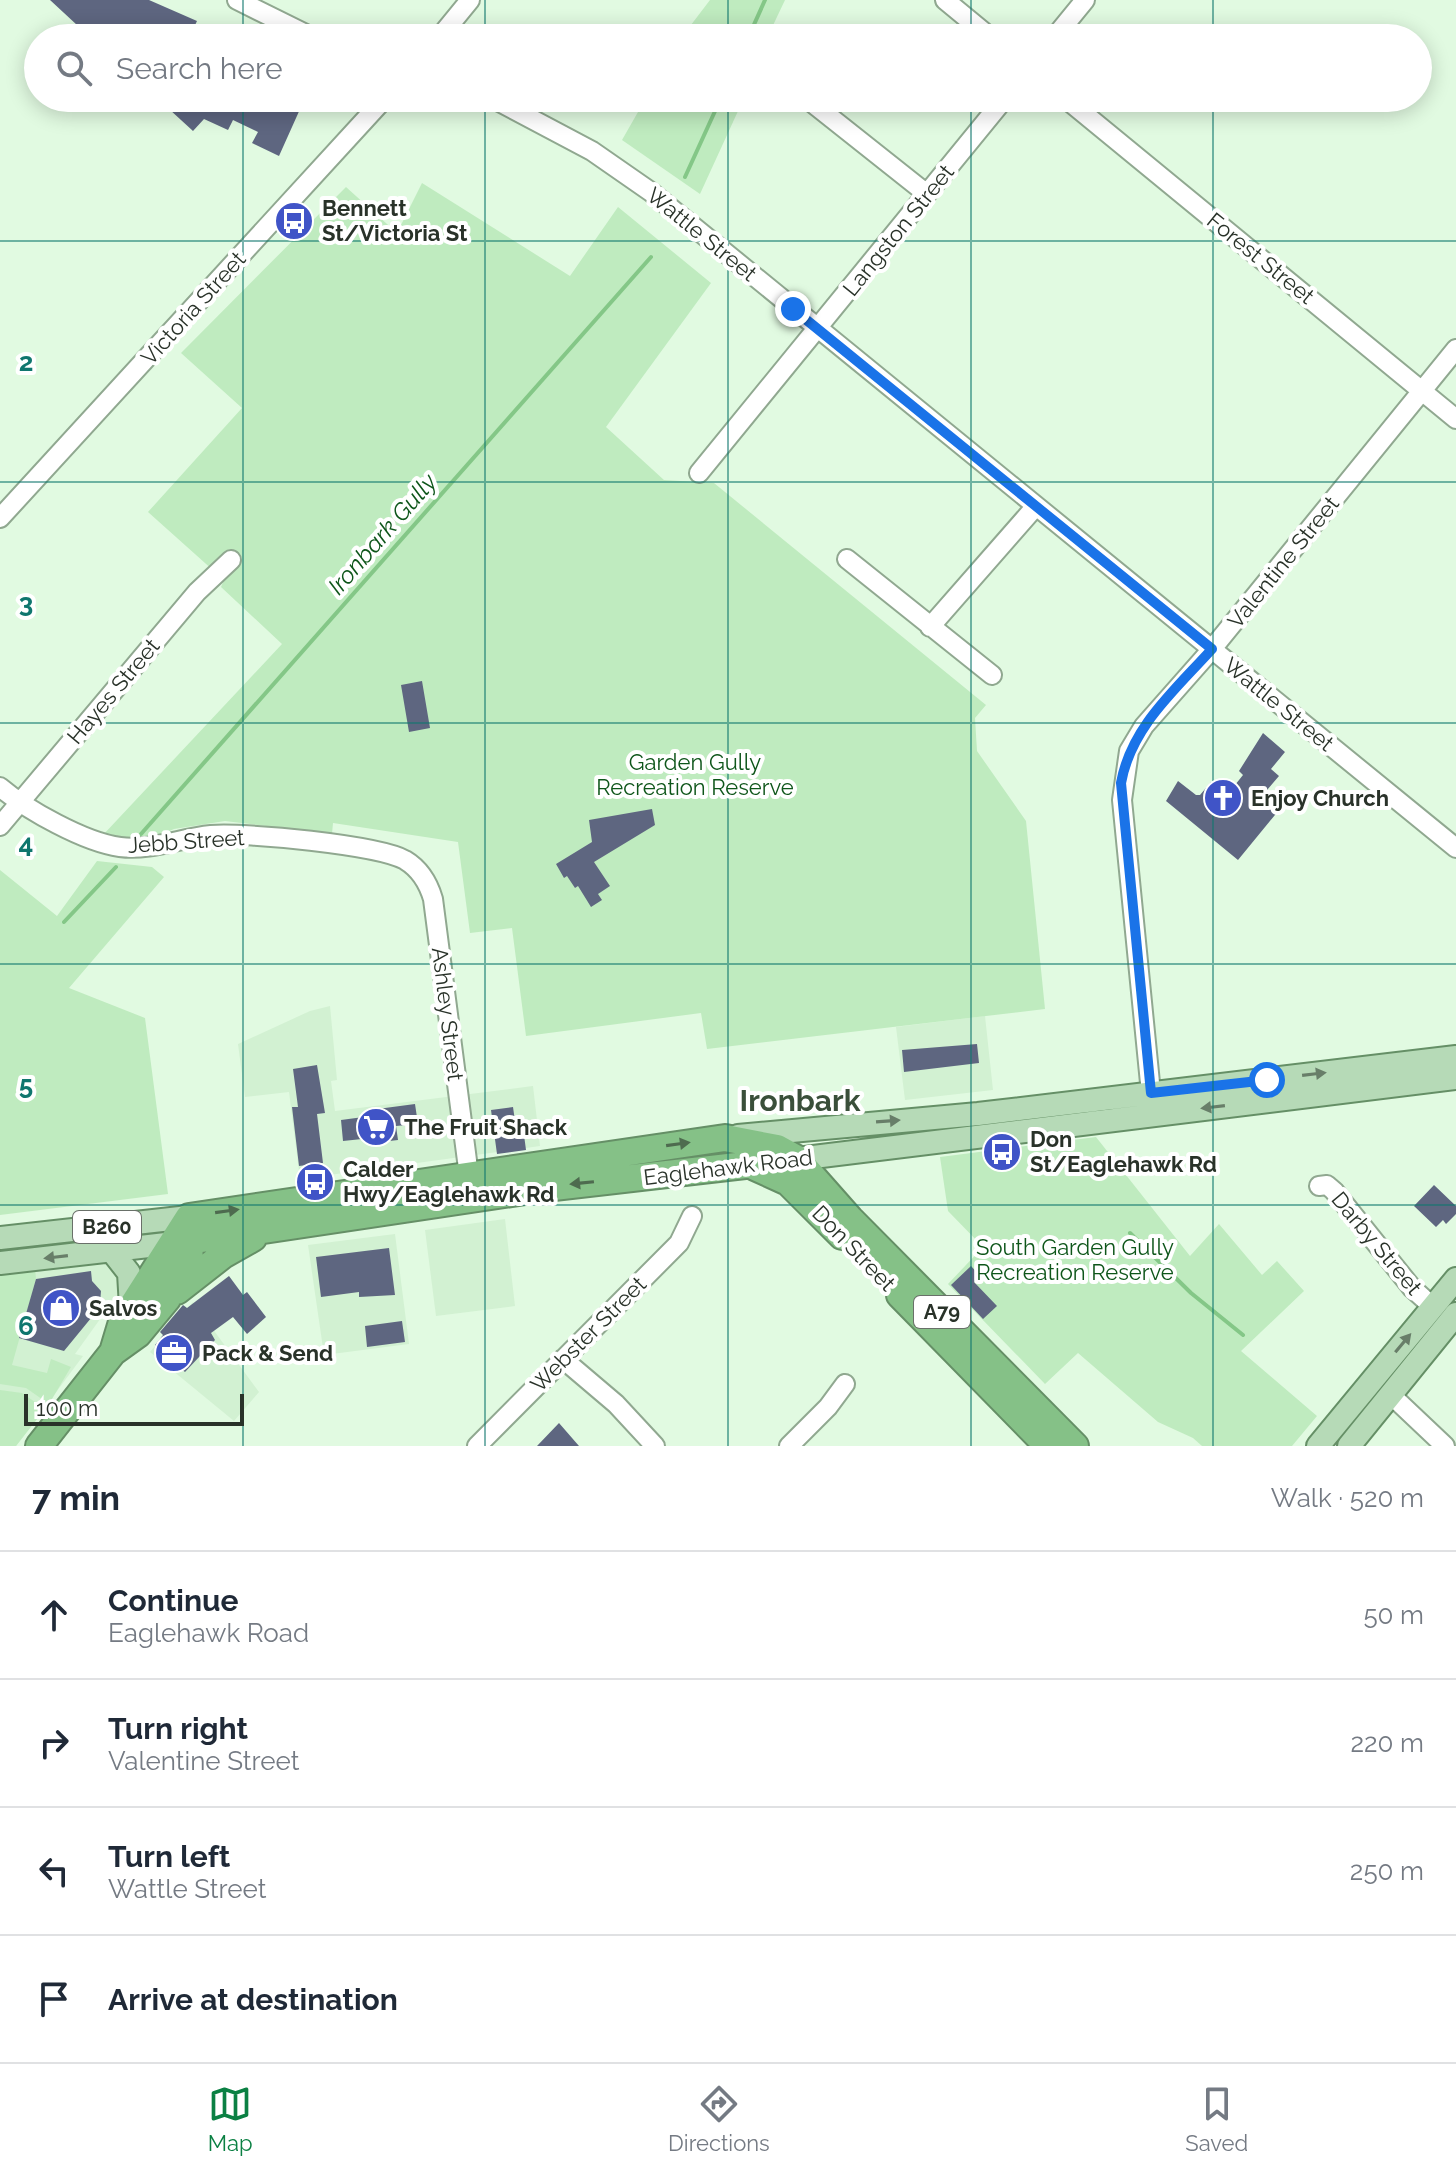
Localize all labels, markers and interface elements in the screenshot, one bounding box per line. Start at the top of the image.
search box [24,24,1432,112]
icon: search [52,46,96,90]
text: Search here [116,51,283,86]
street label: Langston Street [837,159,959,301]
street label: Wattle Street [642,182,763,287]
place label: Bennett St/Victoria St [322,195,468,246]
bus stop icon: Bennett St/Victoria St [273,200,315,242]
street label: Forest Street [1202,207,1320,309]
street label: Victoria Street [135,246,251,370]
route end [775,291,811,327]
text: 2 [19,347,33,377]
water label: Ironbark Gully [322,467,443,600]
street label: Valentine Street [1222,490,1344,633]
text: 3 [19,588,33,618]
street label: Hayes Street [61,633,165,749]
street label: Wattle Street [1219,652,1340,757]
park label: Garden Gully Recreation Reserve [596,749,794,800]
church icon: Enjoy Church [1202,777,1244,819]
place label: Enjoy Church [1251,785,1389,811]
street label: Jebb Street [127,824,246,858]
text: 4 [19,829,33,859]
street label: Ashley Street [427,946,469,1083]
route start [1249,1062,1285,1098]
one-way arrow [1302,1068,1327,1081]
text: 5 [19,1070,33,1100]
district label: Ironbark [740,1083,861,1118]
one-way arrow [1200,1101,1225,1114]
supermarket icon: The Fruit Shack [355,1106,397,1148]
place label: The Fruit Shack [404,1114,568,1140]
one-way arrow [876,1114,901,1127]
place label: Don St/Eaglehawk Rd [1030,1126,1217,1177]
bus stop icon: Don St/Eaglehawk Rd [981,1131,1023,1173]
one-way arrow [665,1137,690,1150]
street label: Eaglehawk Road [642,1144,814,1190]
place label: Calder Hwy/Eaglehawk Rd [343,1156,554,1207]
bus stop icon: Calder Hwy/Eaglehawk Rd [294,1161,336,1203]
one-way arrow [570,1177,595,1190]
street label: Darby Street [1326,1186,1428,1300]
street label: Don Street [807,1200,901,1296]
one-way arrow [215,1205,240,1218]
road number: B260 [73,1211,141,1243]
park label: South Garden Gully Recreation Reserve [976,1234,1174,1285]
one-way arrow [43,1250,68,1263]
street label: Webster Street [525,1270,652,1397]
shop icon: Salvos [40,1287,82,1329]
place label: Salvos [89,1295,158,1321]
road number: A79 [914,1296,970,1328]
text: 6 [18,1311,34,1341]
office icon: Pack & Send [153,1332,195,1374]
one-way arrow [1394,1333,1411,1353]
place label: Pack & Send [202,1340,333,1366]
scale bar [24,1390,244,1426]
text: 100 m [36,1395,98,1421]
text: 7 min [32,1478,120,1518]
text: Walk · 520 m [1271,1483,1424,1513]
text: Continue [108,1583,239,1618]
icon: ahead [32,1593,76,1637]
text: 50 m [1363,1600,1424,1630]
text: Eaglehawk Road [108,1618,309,1648]
text: Turn right [108,1711,248,1746]
icon: right [32,1721,76,1765]
text: 220 m [1350,1728,1424,1758]
text: Valentine Street [108,1746,299,1776]
text: Turn left [108,1839,230,1874]
icon: left [32,1849,76,1893]
text: 250 m [1350,1856,1424,1886]
text: Wattle Street [108,1874,266,1904]
icon: arrive [32,1977,76,2021]
text: Arrive at destination [108,1982,398,2017]
tab: Map [208,2082,253,2156]
tab: Directions [668,2082,770,2156]
tab: Saved [1185,2082,1248,2156]

